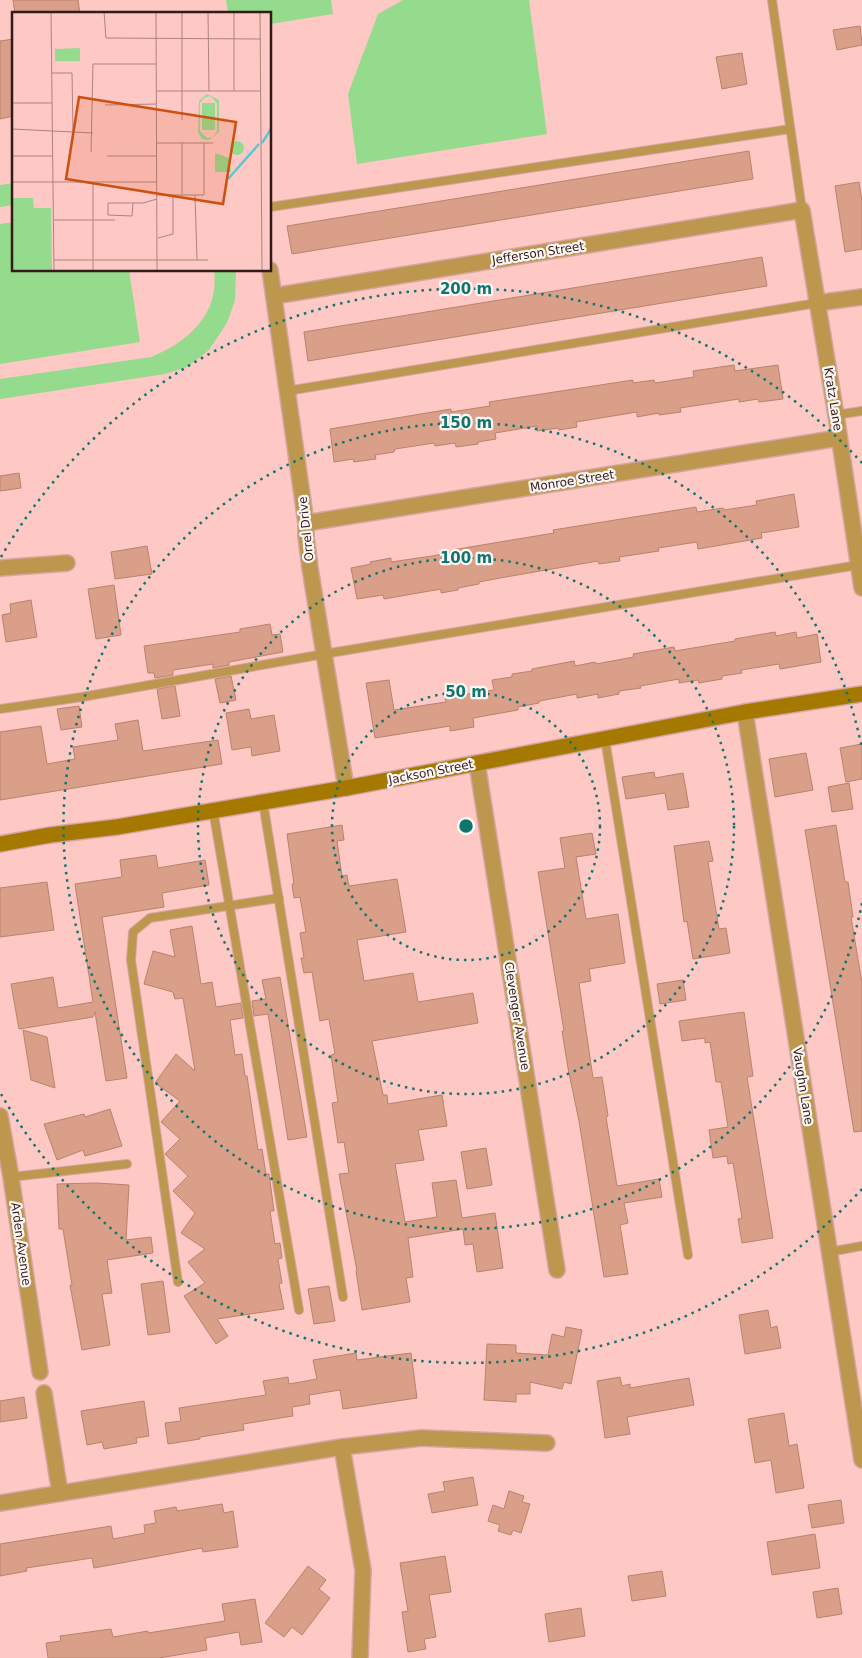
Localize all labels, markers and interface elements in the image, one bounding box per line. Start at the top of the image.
inset map [12,12,271,271]
street label: Jefferson Street [490,239,585,267]
text: 200 m [440,280,492,298]
street label: Kratz Lane [821,366,845,432]
text: 150 m [440,414,492,432]
street label: Monroe Street [529,467,615,495]
street label: Orrel Drive [296,496,316,562]
text: 100 m [440,549,492,567]
text: 50 m [445,683,487,701]
street label: Jackson Street [387,757,475,787]
centre of rings [457,817,475,835]
street label: Clevenger Avenue [502,961,532,1071]
street label: Vaughn Lane [790,1046,816,1126]
street label: Arden Avenue [8,1201,34,1287]

